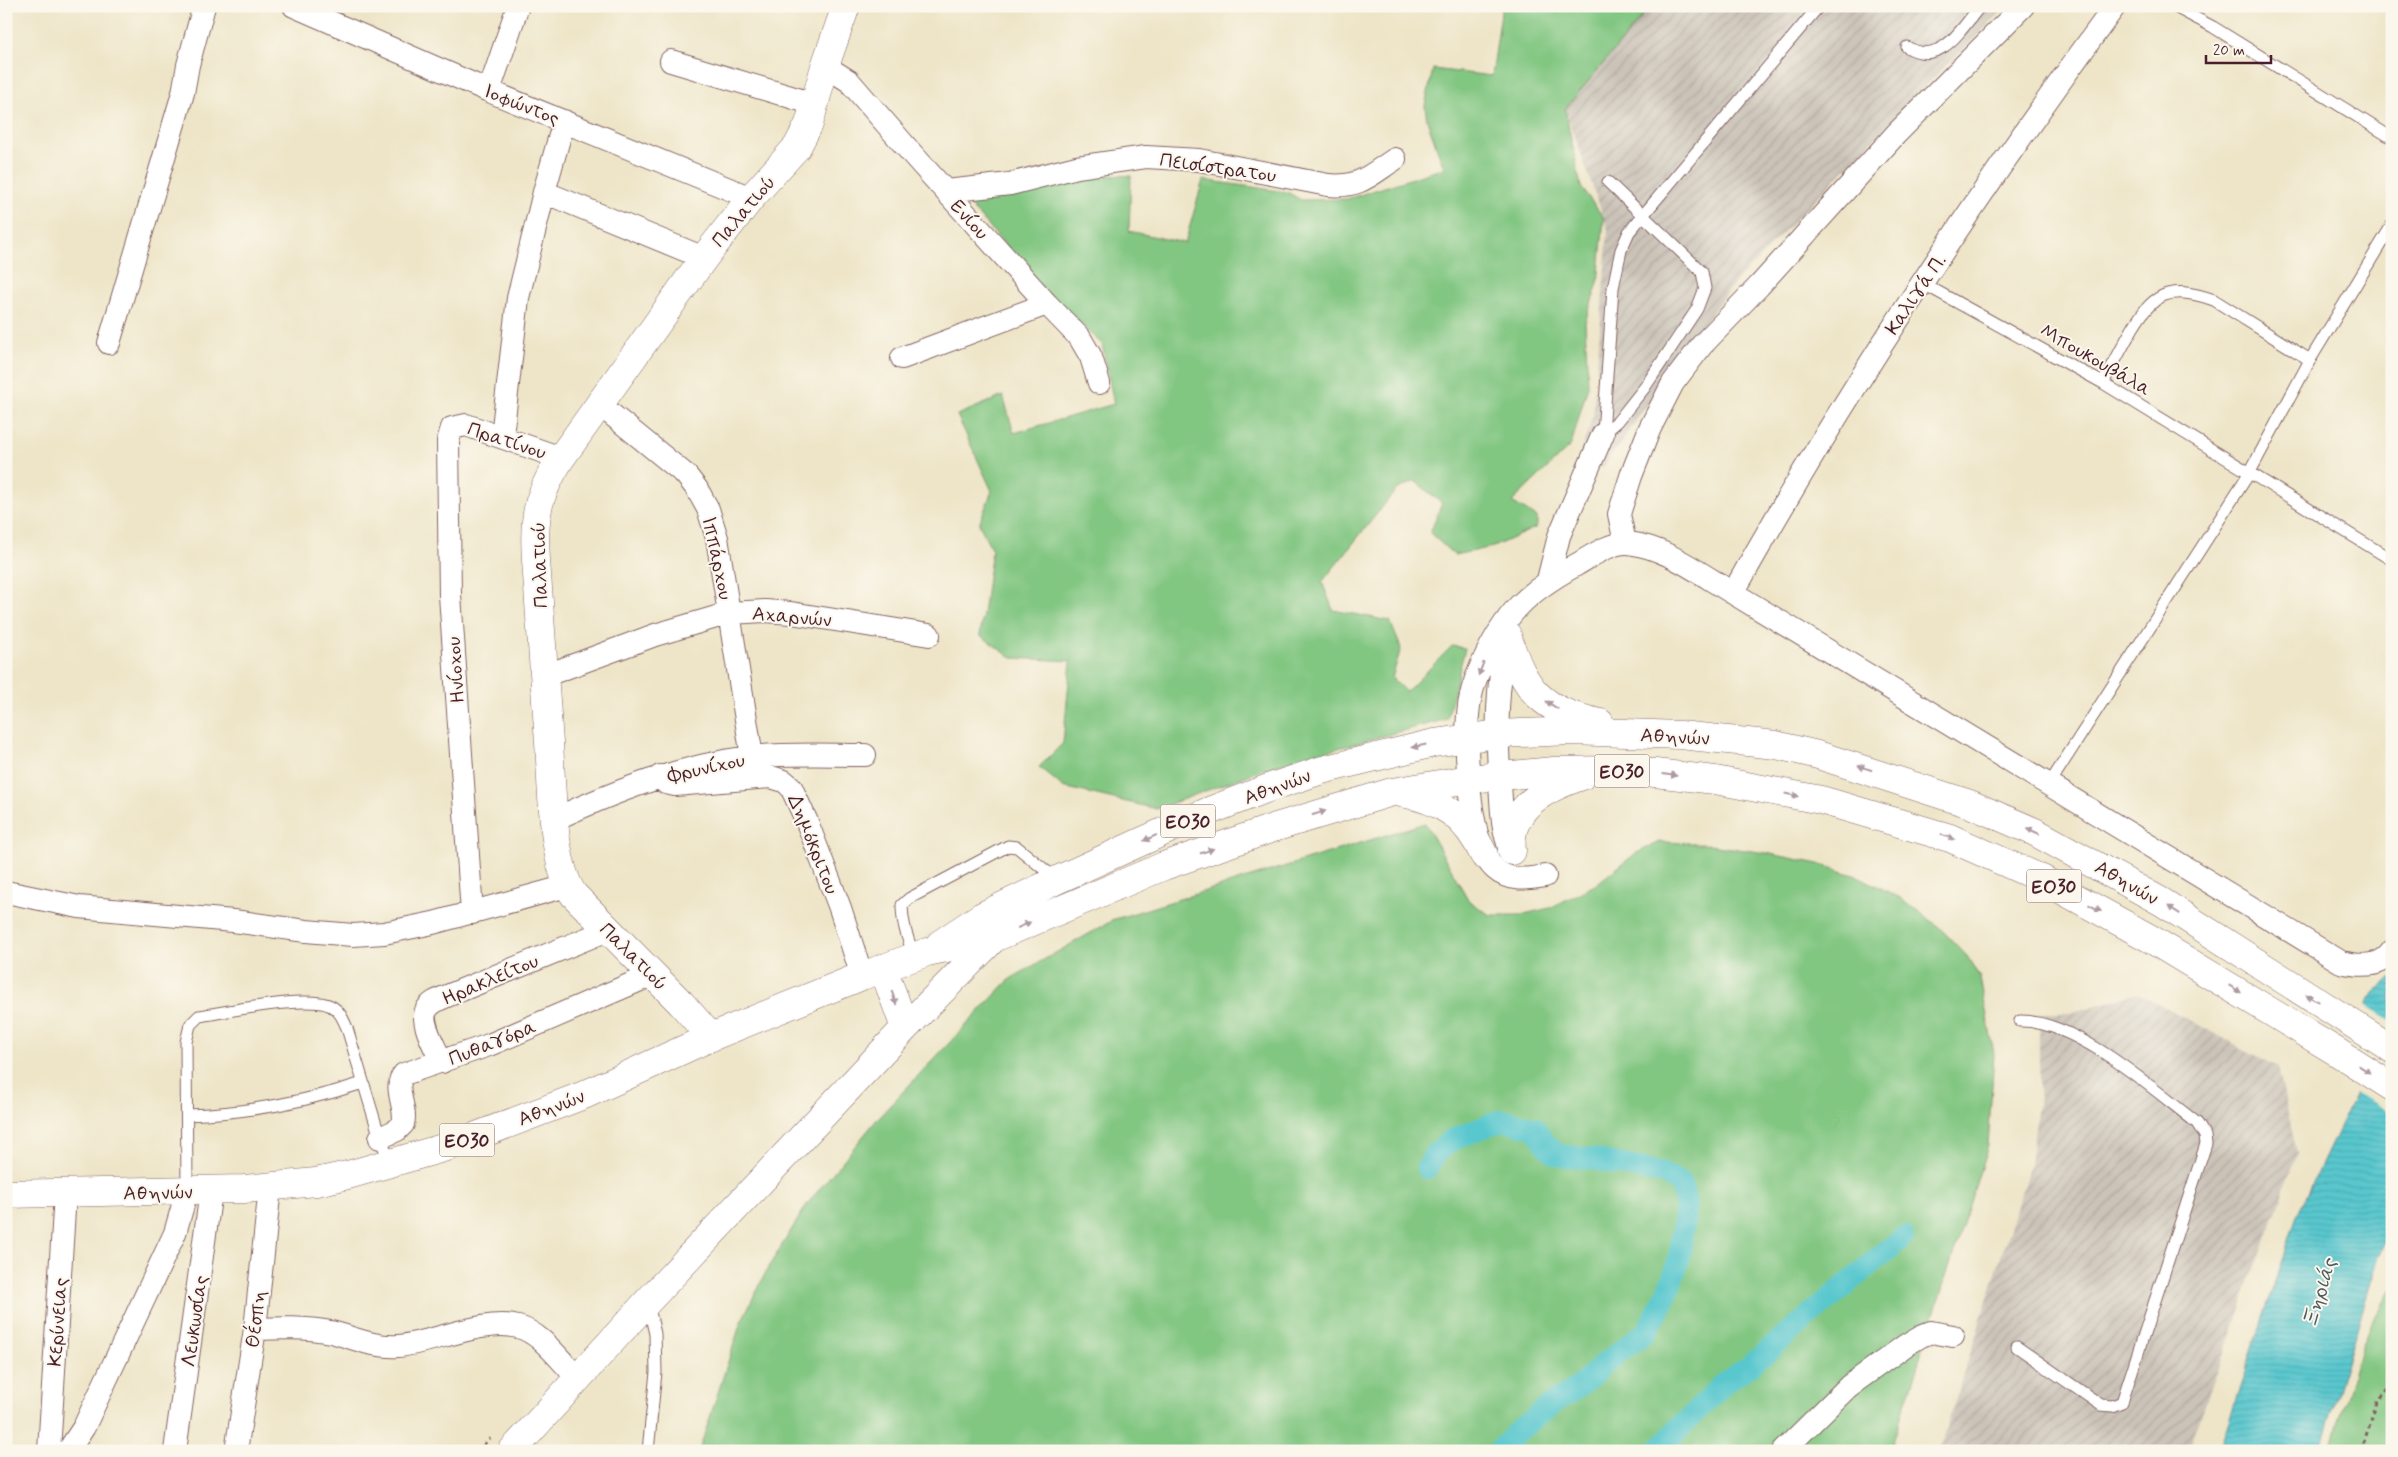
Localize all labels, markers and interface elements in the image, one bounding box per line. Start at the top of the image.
scale bar [2206,32,2270,64]
text: 20 m [2213,41,2245,61]
street label: Ιοφώντος [480,78,564,133]
street label: Πεισίστρατου [1158,147,1278,190]
street label: Παλατιού [706,170,782,254]
street label: Ενίου [943,194,994,246]
street label: Καλιγά Π. [1879,249,1953,341]
street label: Μπουκουβάλα [2035,318,2156,403]
street label: Πρατίνου [464,416,549,467]
street label: Ιππάρχου [695,514,739,603]
street label: Παλατιού [526,521,555,609]
street label: Αχαρνών [751,601,833,634]
street label: Ηνίοχου [441,636,472,704]
one-way arrow [1476,662,1484,676]
one-way arrow [1545,701,1558,710]
street label: Αθηνών [1639,722,1711,753]
one-way arrow [1411,742,1426,750]
street label: Φρυνίχου [664,747,747,790]
road number: ΕΟ30 [1594,754,1650,788]
street label: Αθηνών [1240,763,1315,812]
one-way arrow [1857,764,1872,772]
one-way arrow [1663,771,1679,779]
street label: Δημόκριτου [780,791,845,898]
one-way arrow [1784,791,1800,799]
road number: ΕΟ30 [1160,804,1216,838]
one-way arrow [1312,809,1327,817]
one-way arrow [2026,827,2040,835]
one-way arrow [1941,834,1956,842]
one-way arrow [1143,835,1157,843]
one-way arrow [1200,847,1215,855]
street label: Αθηνών [2089,854,2163,912]
road number: ΕΟ30 [2026,869,2082,902]
one-way arrow [2087,904,2102,912]
one-way arrow [2168,906,2181,915]
street label: Παλατιού [593,917,673,997]
one-way arrow [1017,920,1031,928]
street label: Ηρακλείτου [438,948,543,1013]
one-way arrow [2229,985,2242,994]
one-way arrow [890,991,898,1006]
one-way arrow [2305,993,2318,1002]
street label: Πυθαγόρα [445,1014,541,1073]
one-way arrow [2358,1065,2371,1074]
street label: Αθηνών [514,1083,589,1133]
road number: ΕΟ30 [440,1124,494,1156]
street label: Αθηνών [123,1179,193,1208]
water label: Ξηριάς [2296,1253,2344,1332]
street label: Λευκωσίας [176,1273,215,1369]
street label: Κερύνειας [42,1276,75,1368]
street label: Θέσπη [240,1289,273,1349]

